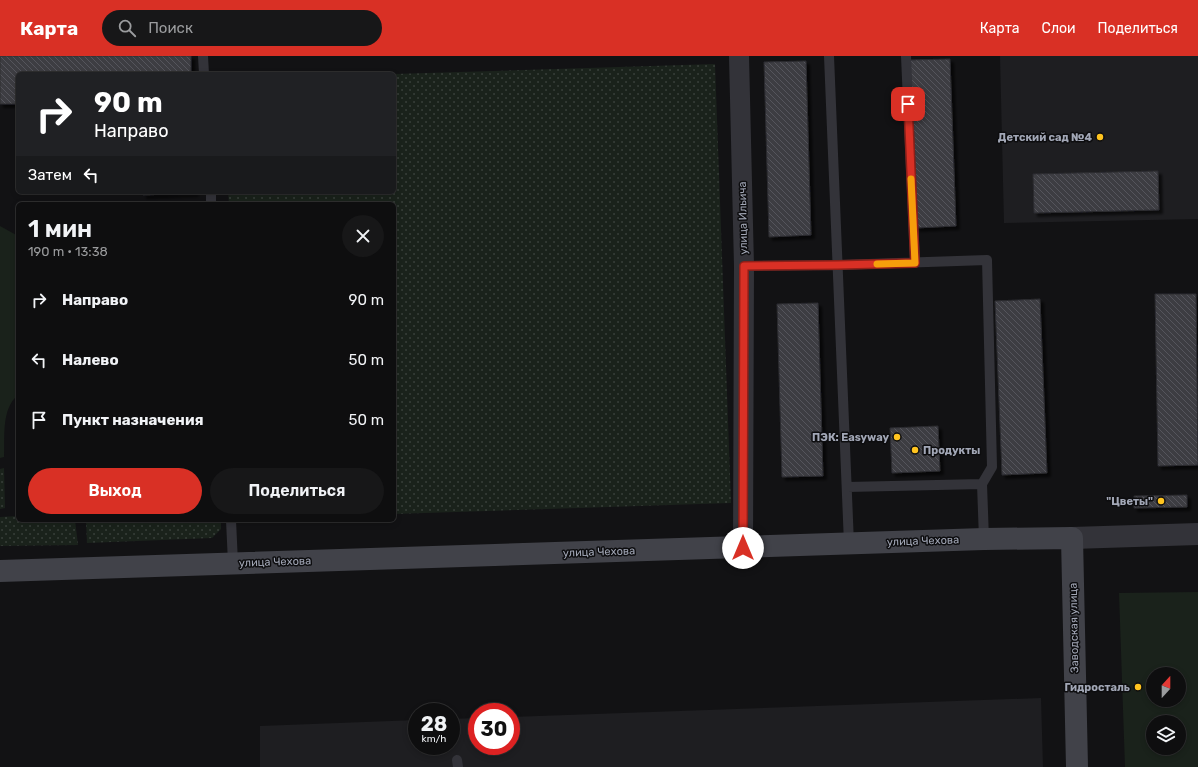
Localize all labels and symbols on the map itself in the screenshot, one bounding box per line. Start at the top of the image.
pin [891,87,925,121]
place label: Детский сад №4 [998,131,1092,144]
marker: Детский сад №4 [1095,132,1105,142]
street label: улица Ильича [736,181,750,255]
place label: ПЭК: Easyway [812,431,889,444]
marker: ПЭК: Easyway [892,432,902,442]
place label: Продукты [923,444,980,457]
marker: Продукты [910,445,920,455]
place label: "Цветы" [1106,495,1153,508]
marker: "Цветы" [1156,496,1166,506]
position arrow [722,527,764,569]
street label: улица Чехова [887,533,959,549]
street label: улица Чехова [563,544,635,560]
street label: улица Чехова [239,554,311,570]
street label: Заводская улица [1067,583,1081,673]
north arrow [1146,667,1186,707]
place label: Гидросталь [1064,681,1130,694]
marker: Гидросталь [1133,682,1143,692]
speed limit sign: 30 [468,703,520,755]

